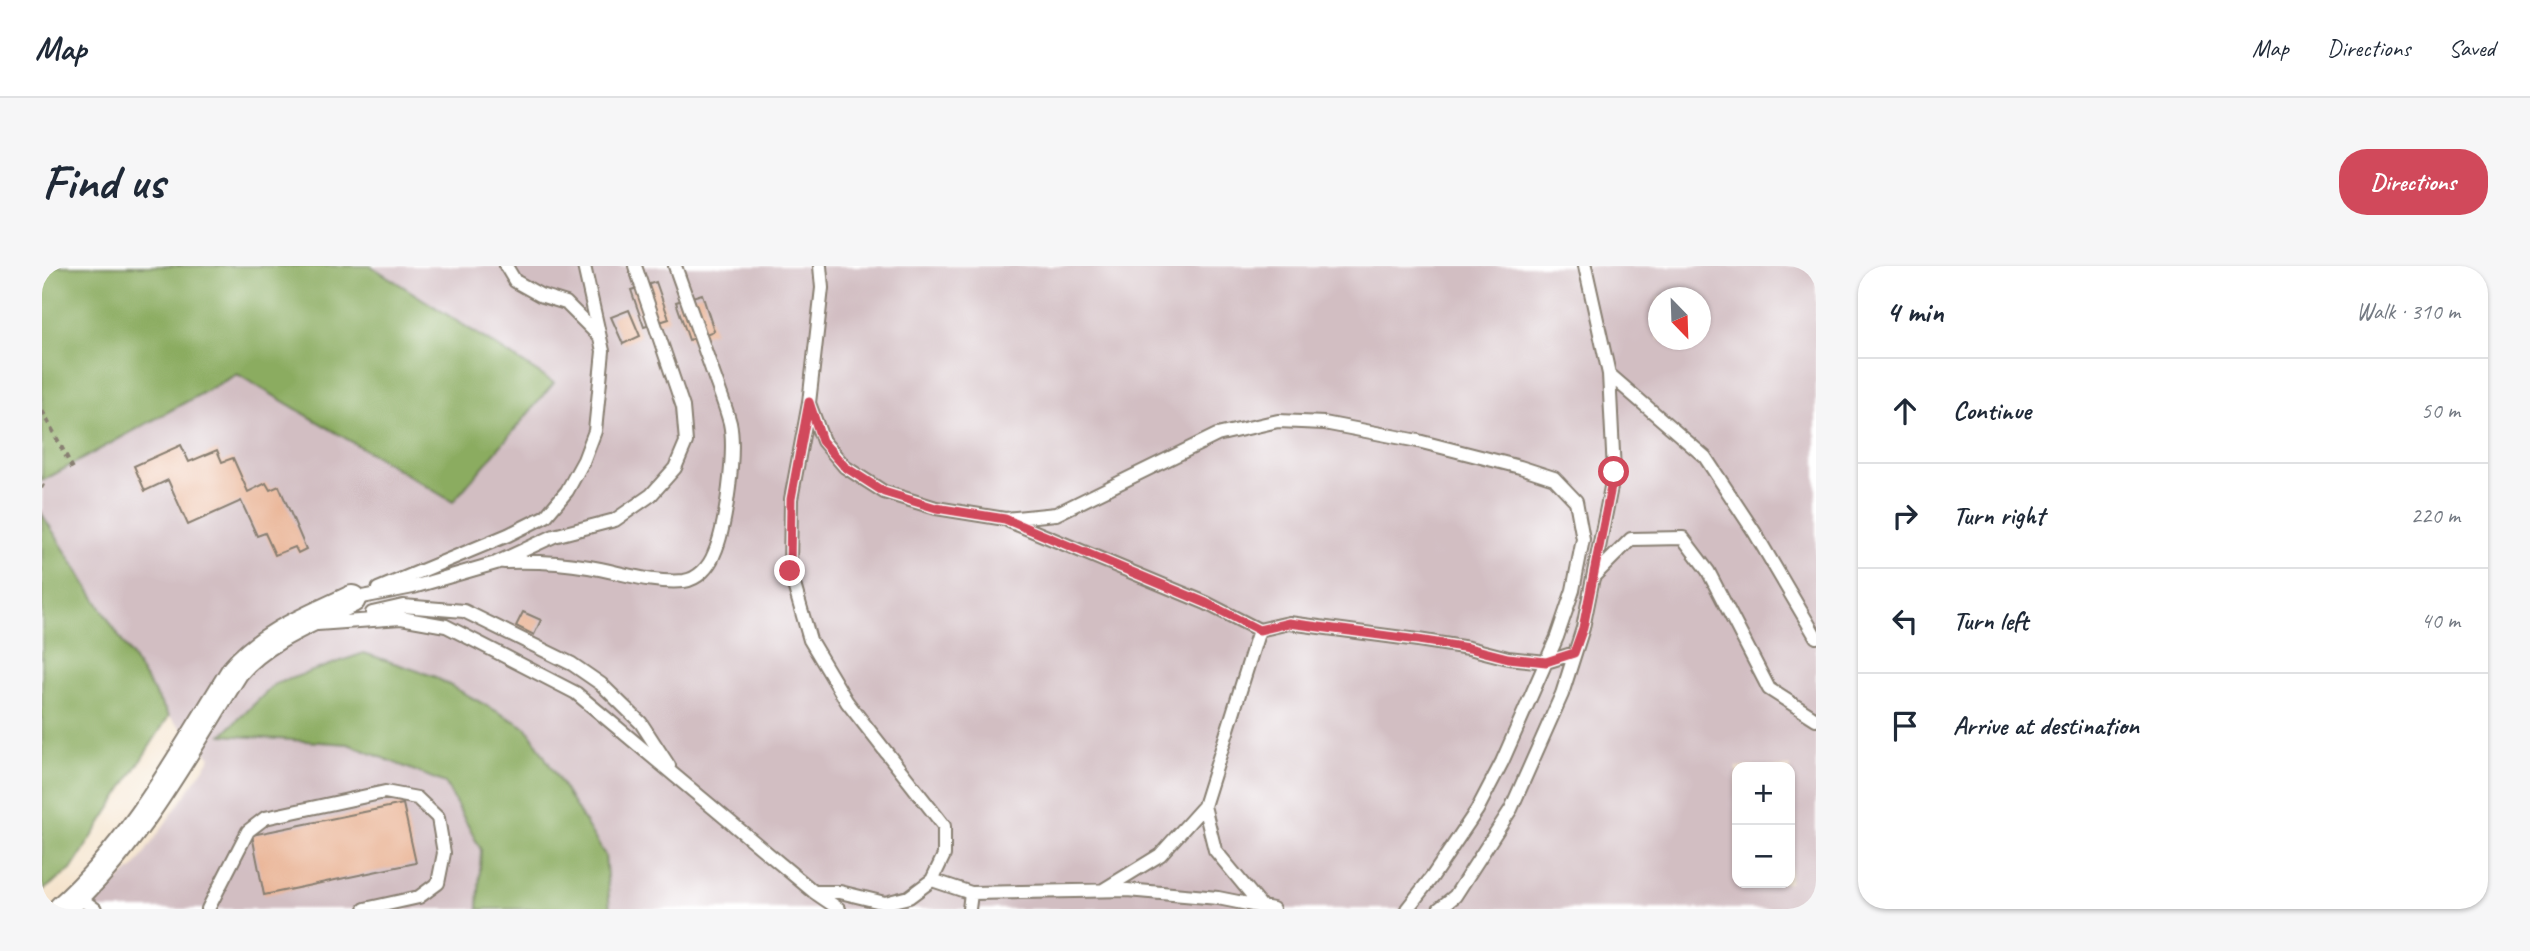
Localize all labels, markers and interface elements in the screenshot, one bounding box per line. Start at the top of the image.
text: Map [35,27,86,69]
text: Map [2252,33,2289,63]
text: Directions [2327,33,2410,63]
text: Saved [2448,33,2495,63]
button: Directions [2339,149,2488,215]
text: Find us [42,151,164,213]
north arrow [1648,287,1711,350]
text: 4 min [1886,293,1943,331]
text: Walk · 310 m [2356,297,2460,326]
icon: ahead [1886,392,1924,430]
text: Continue [1953,394,2031,427]
text: 50 m [2421,396,2460,425]
route start [1598,456,1629,487]
icon: right [1886,497,1924,535]
text: Turn right [1953,499,2044,532]
text: 220 m [2411,501,2460,530]
route end [774,555,805,586]
icon: left [1886,602,1924,640]
text: Turn left [1953,604,2028,637]
text: 40 m [2421,606,2460,635]
icon: arrive [1886,707,1924,745]
text: Arrive at destination [1953,709,2139,742]
map controls [1732,762,1795,888]
button: + [1732,762,1795,825]
button: − [1732,825,1795,888]

